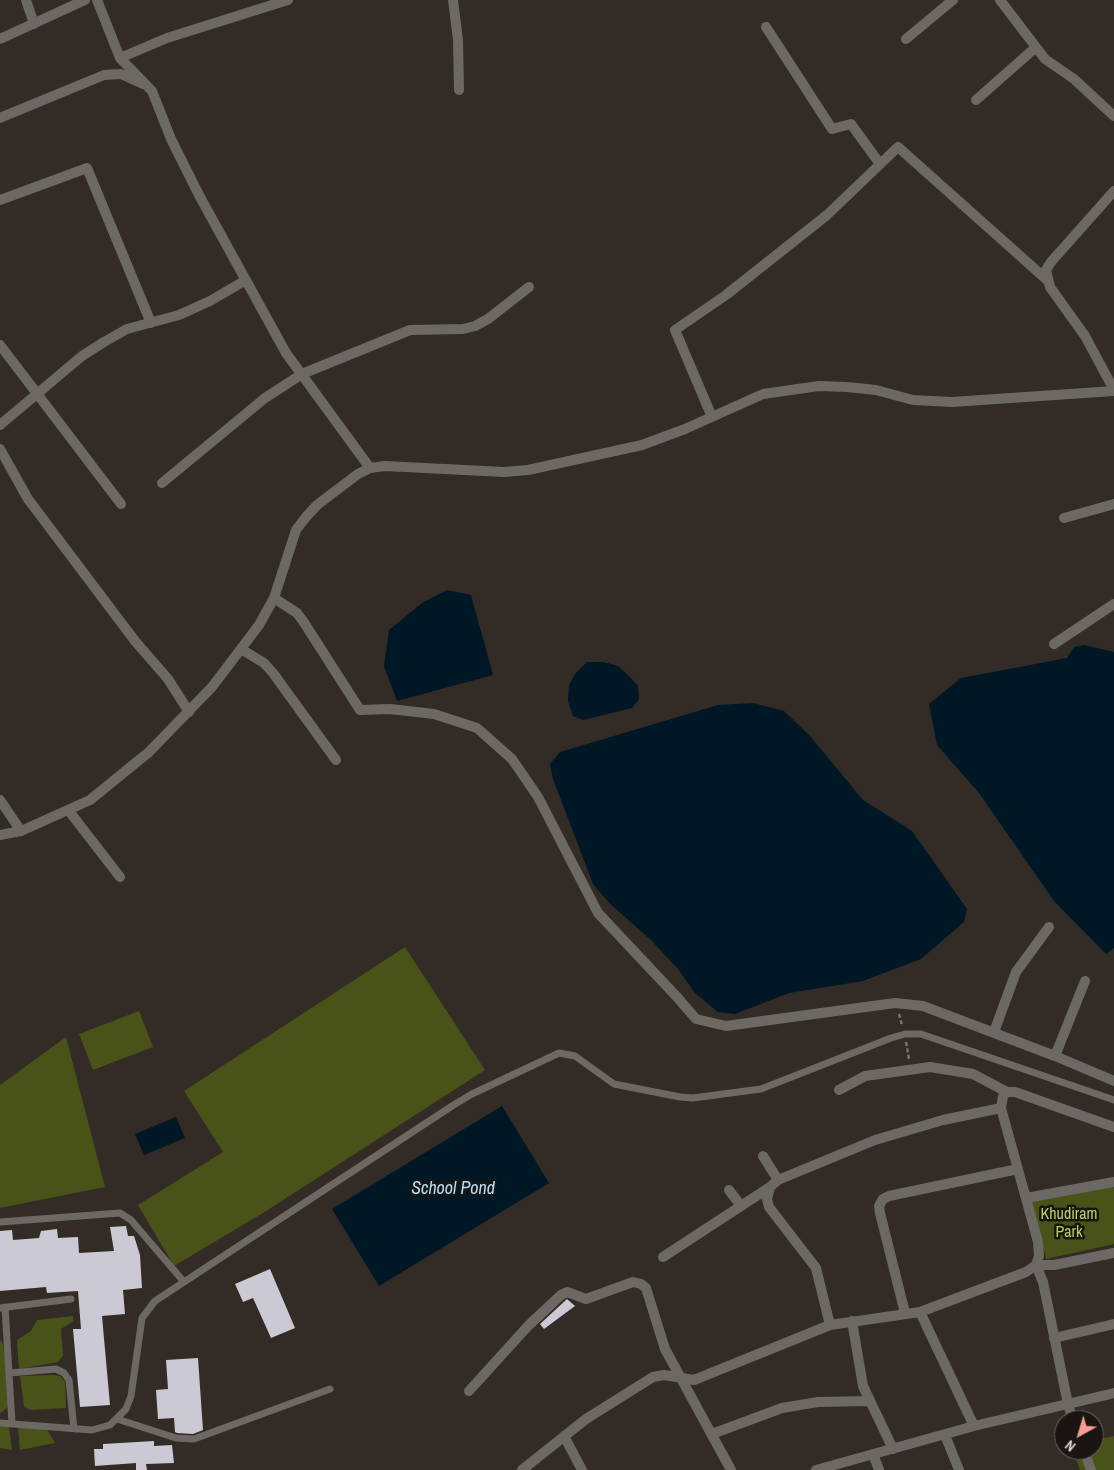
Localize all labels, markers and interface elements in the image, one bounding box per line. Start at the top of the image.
water label: School Pond [411,1178,495,1200]
park label: Khudiram Park [1041,1205,1097,1243]
north arrow [1054,1410,1104,1460]
text: N [1061,1436,1079,1455]

